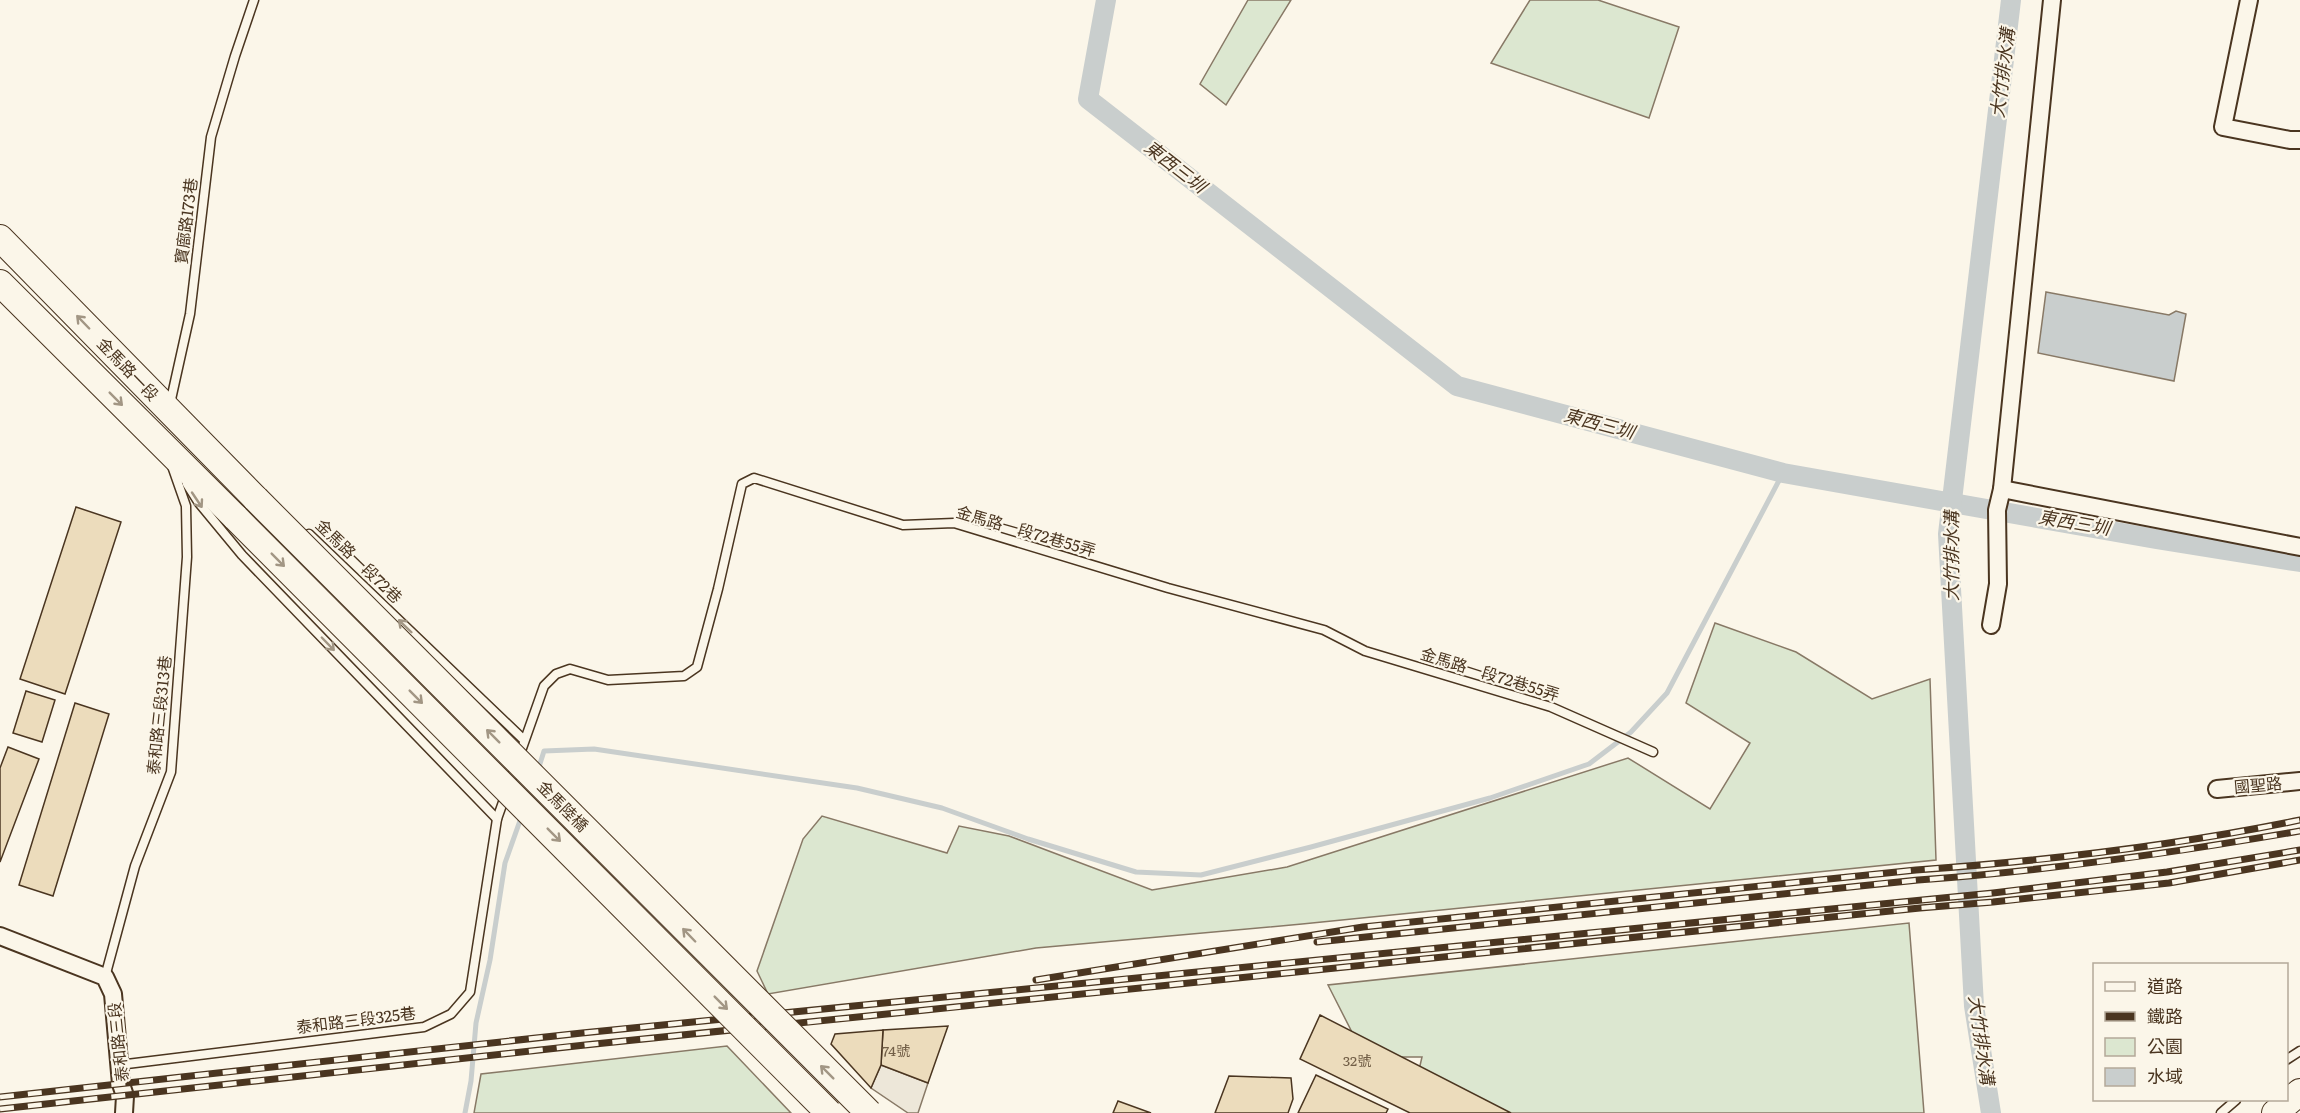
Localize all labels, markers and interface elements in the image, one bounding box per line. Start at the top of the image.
water label: 大竹排水溝 [1983,24,2021,119]
water label: 東西三圳 [1139,133,1215,200]
street label: 寶廍路173巷 [168,176,202,265]
one-way arrow [76,314,90,329]
street label: 金馬路一段 [92,331,165,405]
one-way arrow [108,391,123,406]
water label: 東西三圳 [1561,400,1641,446]
one-way arrow [191,491,204,508]
street label: 金馬路一段72巷55弄 [954,499,1099,561]
water label: 東西三圳 [2036,502,2115,542]
water label: 大竹排水溝 [1937,508,1964,601]
street label: 金馬路一段72巷 [311,513,408,608]
one-way arrow [270,552,285,567]
one-way arrow [398,619,413,633]
one-way arrow [321,637,335,652]
street label: 金馬路一段72巷55弄 [1418,640,1563,706]
street label: 泰和路三段313巷 [140,654,176,776]
one-way arrow [408,690,423,705]
one-way arrow [485,729,500,743]
street label: 國聖路 [2233,770,2283,798]
street label: 金馬陸橋 [533,774,595,836]
one-way arrow [546,828,561,843]
one-way arrow [681,927,696,942]
legend [2093,963,2288,1101]
text: 道路 [2147,972,2183,999]
water label: 大竹排水溝 [1963,993,2003,1089]
one-way arrow [714,996,728,1011]
street label: 泰和路三段325巷 [295,1000,417,1038]
street label: 泰和路三段 [101,1001,133,1083]
text: 鐵路 [2147,1002,2183,1029]
text: 公園 [2147,1032,2183,1059]
house number: 74號 [882,1040,910,1060]
house number: 32號 [1343,1050,1371,1070]
text: 水域 [2147,1062,2183,1089]
one-way arrow [820,1064,835,1079]

